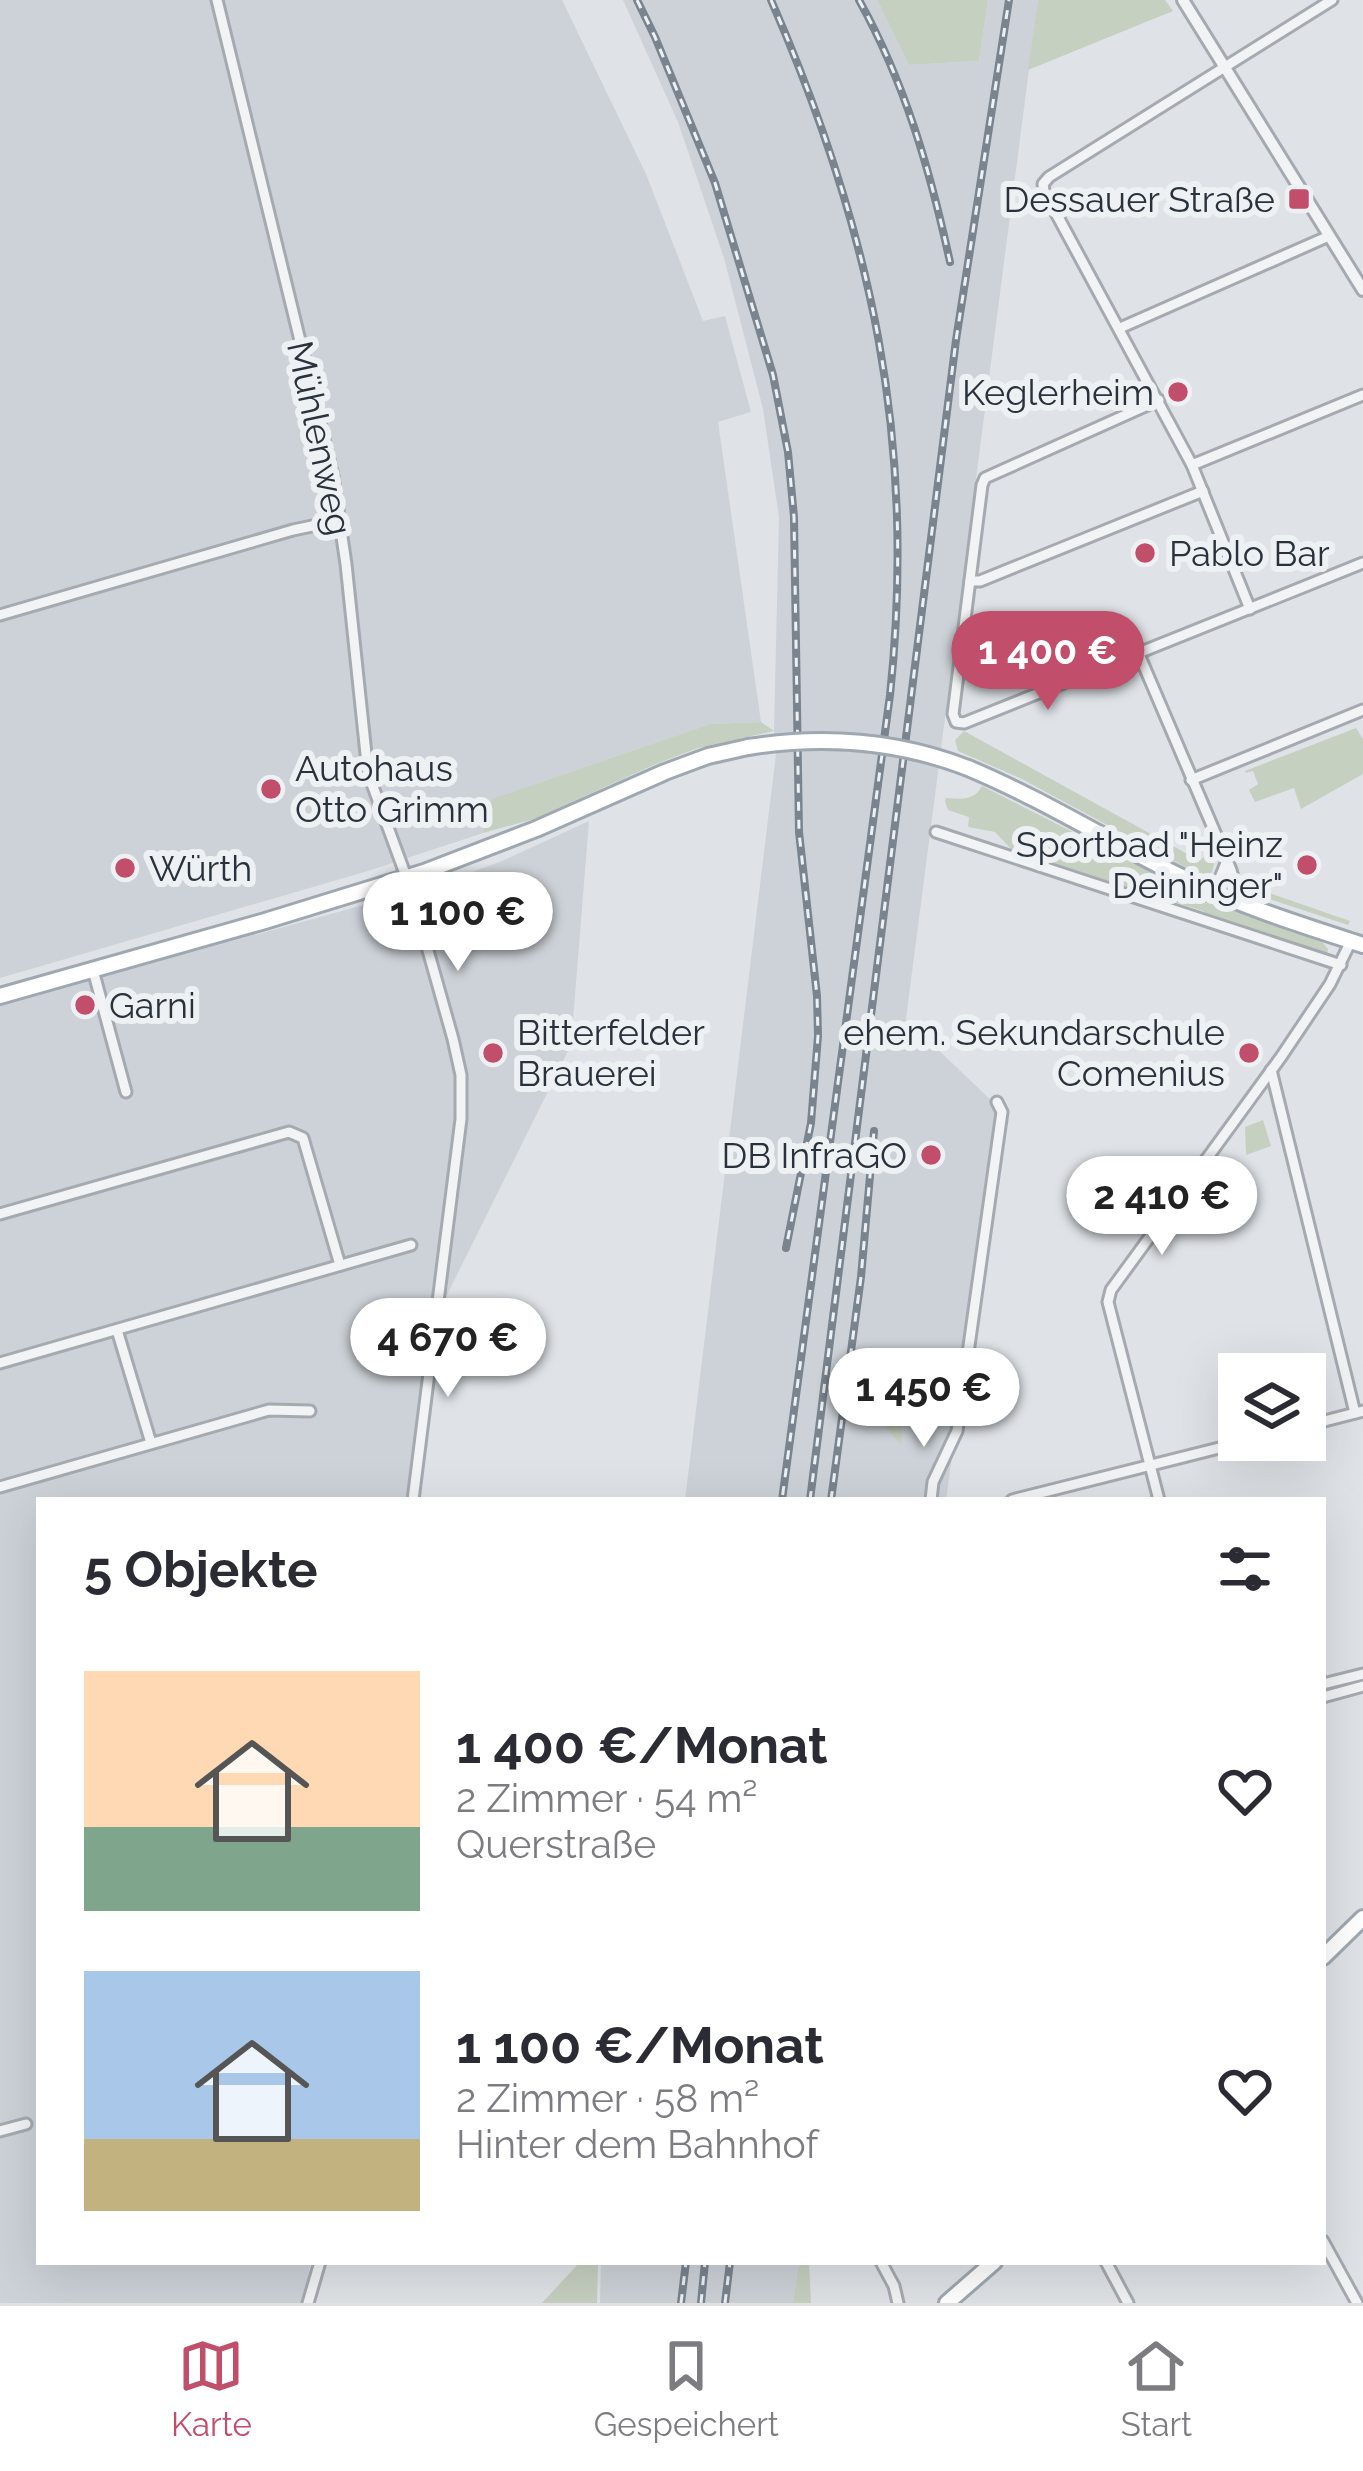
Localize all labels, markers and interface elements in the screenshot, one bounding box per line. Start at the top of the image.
place label: Dessauer Straße [1003,178,1275,220]
marker: Dessauer Straße [1286,186,1312,212]
street label: Mühlenweg [279,337,361,539]
place label: Keglerheim [962,371,1154,413]
marker: Keglerheim [1165,379,1191,405]
place label: Pablo Bar [1169,532,1330,574]
marker: Pablo Bar [1132,540,1158,566]
pin: 1 400 € [937,611,1159,713]
text: 1 400 € [978,627,1118,673]
place label: Autohaus Otto Grimm [295,747,489,830]
marker: Autohaus Otto Grimm [258,776,284,802]
place label: Sportbad "Heinz Deininger" [1016,823,1283,906]
place label: Würth [149,847,252,889]
marker: Sportbad "Heinz Deininger" [1294,852,1320,878]
marker: Würth [112,855,138,881]
pin: 1 100 € [347,872,569,974]
text: 1 100 € [390,888,526,934]
place label: Garni [109,984,196,1026]
marker: Garni [72,992,98,1018]
place label: Bitterfelder Brauerei [517,1011,705,1094]
place label: ehem. Sekundarschule Comenius [843,1011,1225,1094]
marker: Bitterfelder Brauerei [480,1040,506,1066]
marker: ehem. Sekundarschule Comenius [1236,1040,1262,1066]
place label: DB InfraGO [721,1134,907,1176]
marker: DB InfraGO [918,1142,944,1168]
pin: 2 410 € [1051,1156,1273,1258]
text: 2 410 € [1093,1172,1231,1218]
pin: 4 670 € [337,1298,559,1400]
text: 4 670 € [377,1314,519,1360]
pin: 1 450 € [813,1348,1035,1450]
map controls [1218,1353,1326,1461]
button: layers [1218,1353,1326,1461]
text: 1 450 € [856,1364,992,1410]
icon: filters [1212,1536,1278,1602]
text: 5 Objekte [84,1539,318,1599]
text: 1 400 €/Monat [456,1715,828,1775]
icon: home [180,1719,324,1863]
icon: heart [1212,1758,1278,1824]
text: 2 Zimmer · 54 m² [456,1775,757,1821]
text: Querstraße [456,1821,656,1867]
text: 1 100 €/Monat [456,2015,824,2075]
icon: home [180,2019,324,2163]
icon: heart [1212,2058,1278,2124]
text: 2 Zimmer · 58 m² [456,2075,759,2121]
text: Hinter dem Bahnhof [456,2121,818,2167]
tab: Karte [171,2333,252,2444]
tab: Gespeichert [594,2333,779,2444]
tab: Start [1121,2333,1192,2444]

